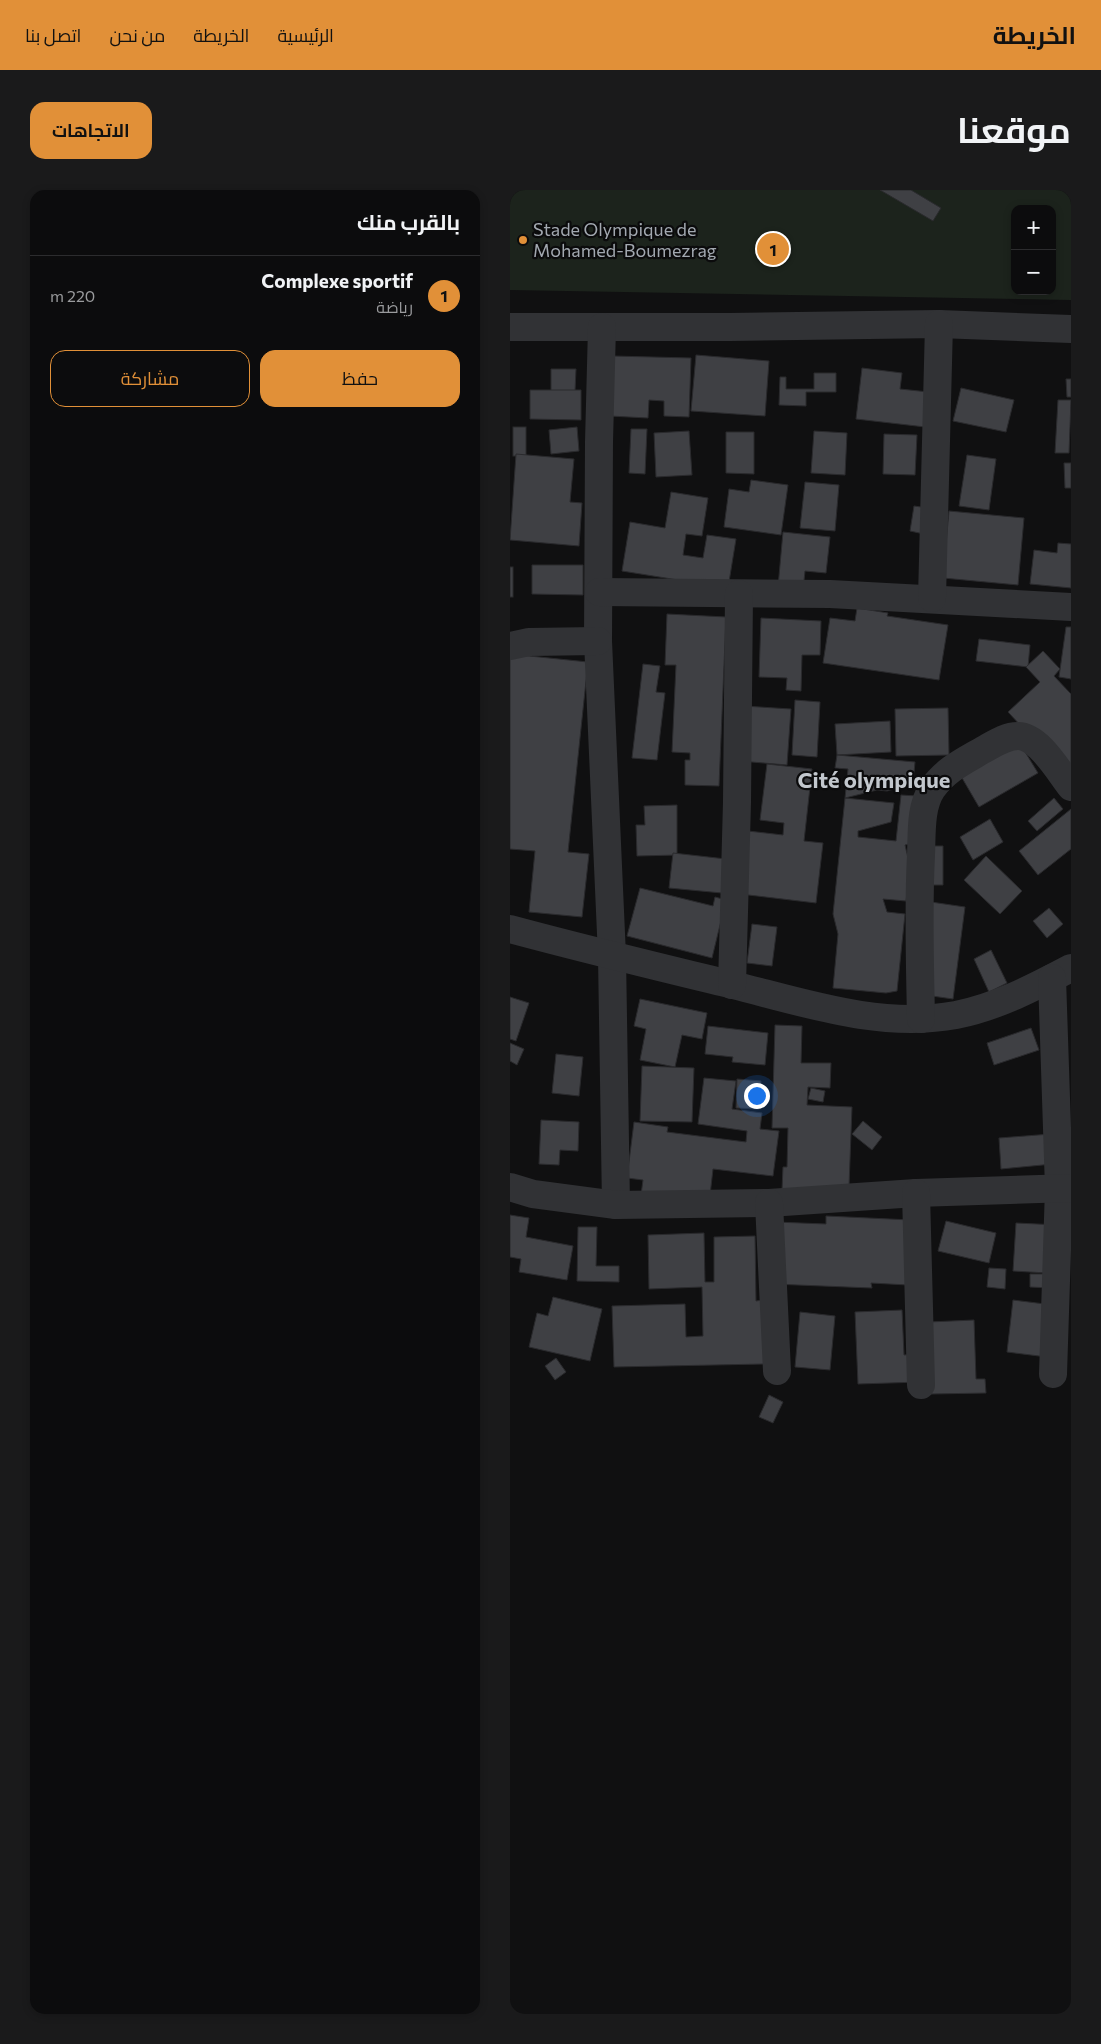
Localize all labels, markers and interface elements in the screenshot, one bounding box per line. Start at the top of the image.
text: الخريطة [993,20,1076,49]
text: اتصل بنا [25,24,81,46]
text: من نحن [109,24,165,46]
text: الخريطة [193,24,249,46]
text: الرئيسية [277,24,334,46]
button: الاتجاهات [30,102,152,159]
text: موقعنا [957,107,1071,150]
map controls [1011,205,1056,295]
button: + [1011,205,1056,250]
text: بالقرب منك [357,209,460,234]
place label: Stade Olympique de Mohamed-Boumezrag [533,218,717,261]
pin: 1 [757,230,789,268]
marker: Stade Olympique de Mohamed-Boumezrag [517,234,529,246]
button: − [1011,250,1056,295]
text: Complexe sportif [261,269,413,292]
text: 220 m [50,286,95,305]
text: 1 [440,286,448,305]
text: رياضة [376,297,413,316]
button: مشاركة [50,350,250,407]
button: حفظ [260,350,460,407]
district label: Cité olympique [798,766,950,793]
your location [744,1083,770,1109]

